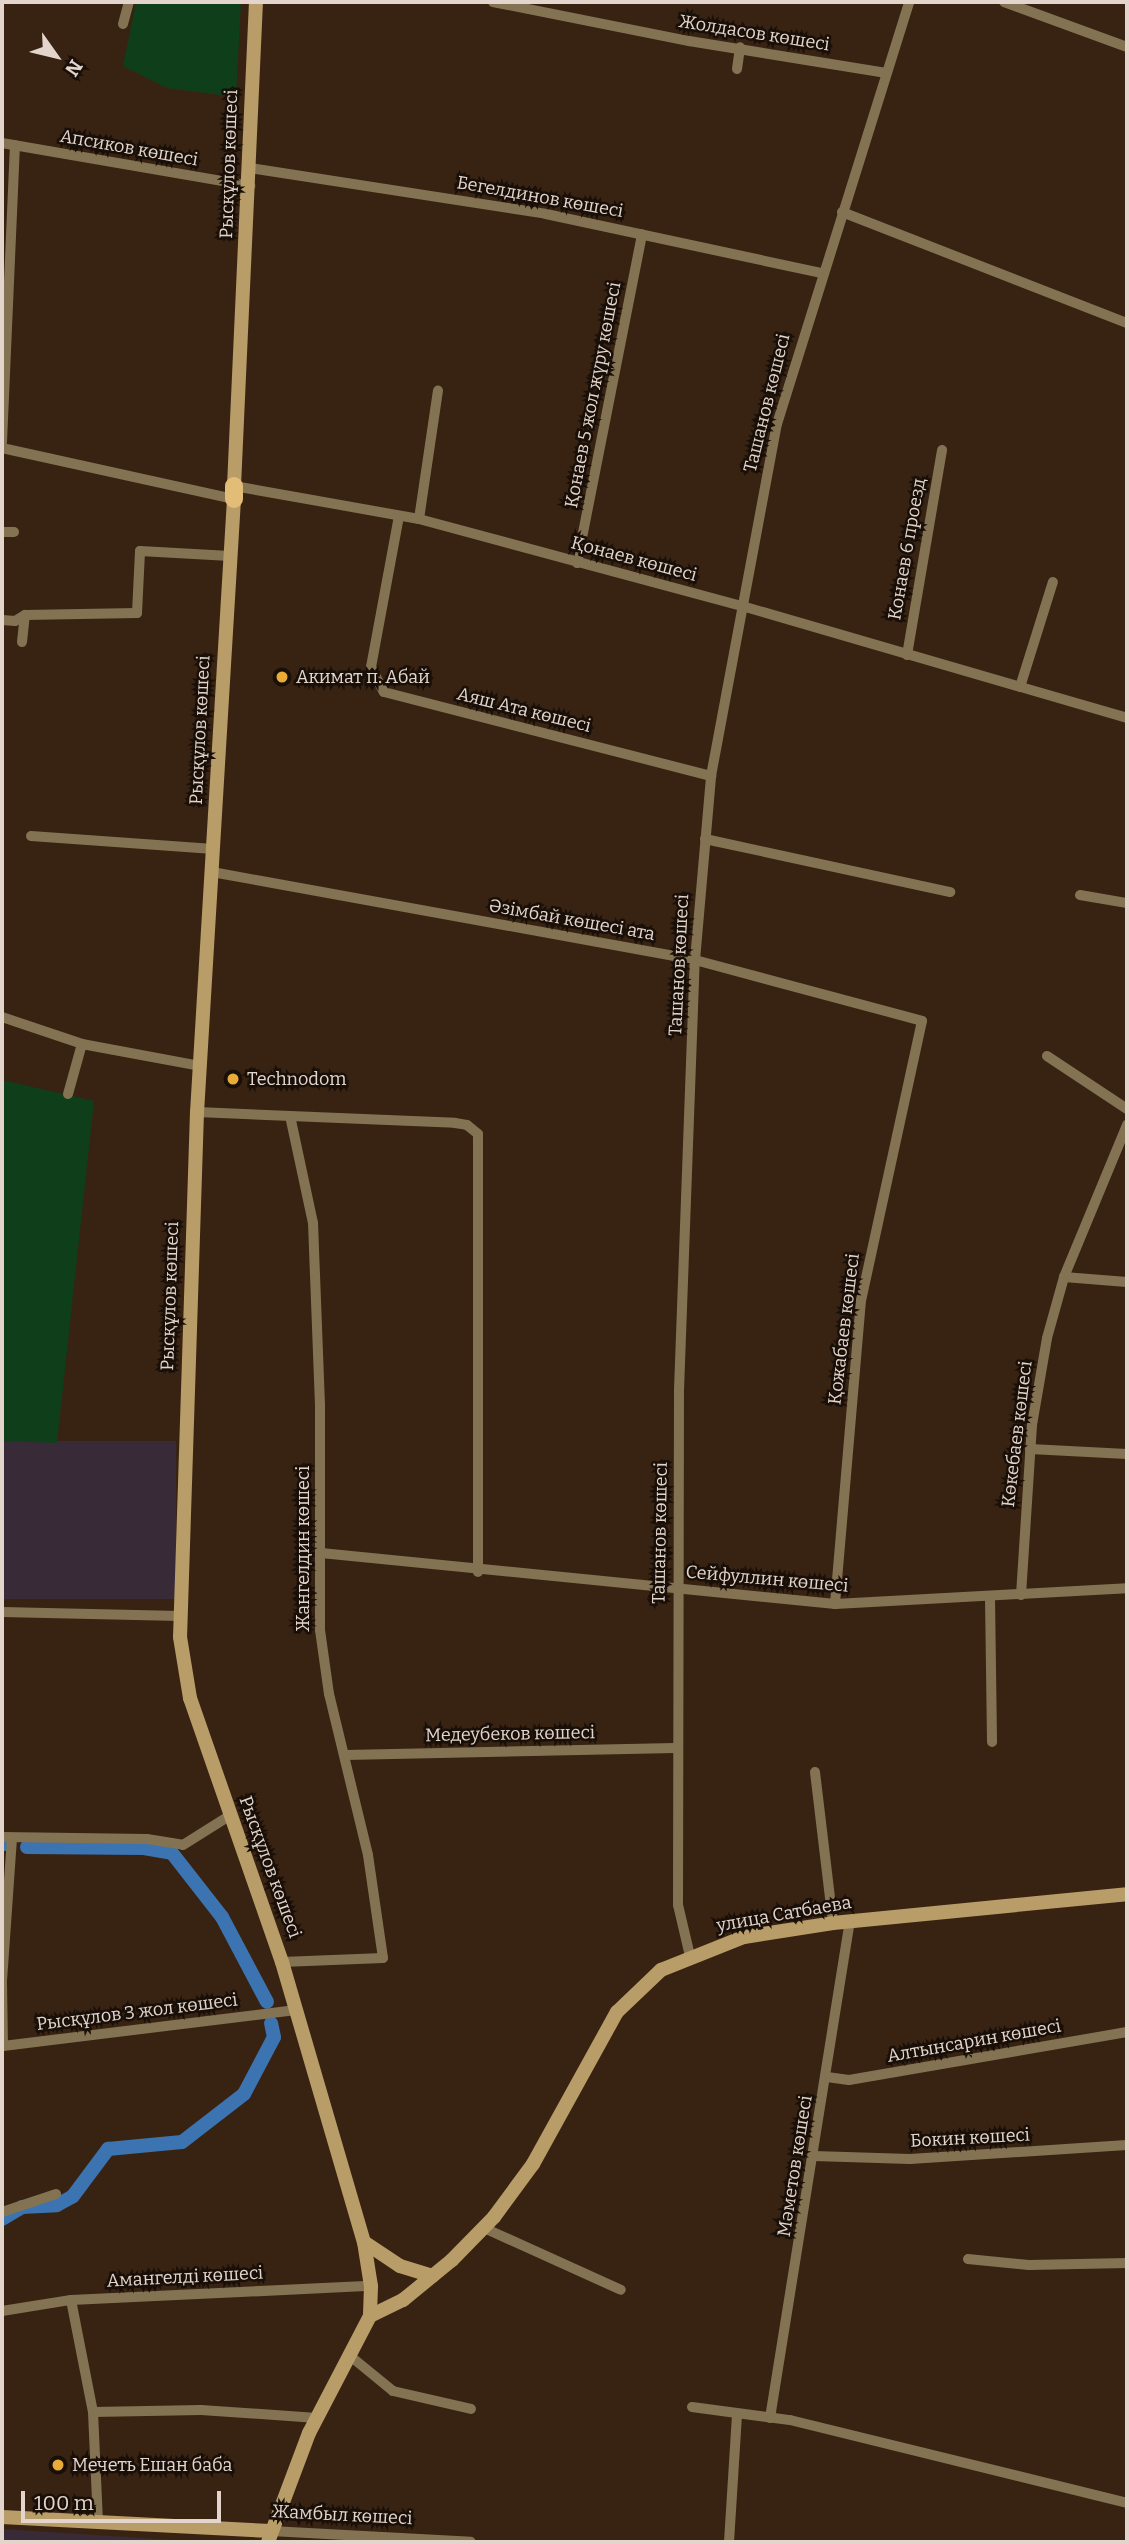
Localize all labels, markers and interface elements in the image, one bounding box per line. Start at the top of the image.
street label: Жолдасов көшесі [677,10,831,56]
north arrow [21,21,91,91]
text: N [60,56,87,81]
street label: Рысқұлов көшесі [216,89,242,239]
street label: Апсиков көшесі [58,125,200,171]
street label: Бегелдинов көшесі [455,172,625,222]
street label: Қонаев 5 жол жүру көшесі [560,280,626,510]
street label: Ташанов көшесі [739,332,795,474]
street label: Конаев 6 проезд [884,476,930,622]
street label: Қонаев көшесі [569,532,699,586]
street label: Рысқұлов көшесі [185,655,215,805]
place label: Акимат п. Абай [296,666,430,688]
marker: Акимат п. Абай [274,669,290,685]
street label: Аяш Ата көшесі [455,683,593,737]
street label: Ташанов көшесі [665,894,693,1036]
street label: Әзімбай көшесі ата [487,895,657,945]
place label: Technodom [247,1068,347,1090]
marker: Technodom [225,1071,241,1087]
street label: Рысқұлов көшесі [157,1221,183,1371]
street label: Қожабаев көшесі [824,1252,864,1406]
street label: Көкебаев көшесі [997,1360,1037,1508]
street label: Ташанов көшесі [648,1462,672,1604]
street label: Жангелдин көшесі [292,1466,314,1632]
street label: Сейфуллин көшесі [685,1561,849,1597]
street label: Медеубеков көшесі [425,1722,595,1746]
street label: Рысқұлов көшесі [234,1793,306,1941]
street label: улица Сатбаева [715,1892,853,1936]
street label: Рысқұлов 3 жол көшесі [35,1989,239,2035]
street label: Алтынсарин көшесі [885,2015,1063,2067]
street label: Мәметов көшесі [773,2094,817,2238]
street label: Бокин көшесі [910,2124,1030,2152]
street label: Амангелді көшесі [106,2262,264,2292]
place label: Мечеть Ешан баба [72,2454,232,2476]
marker: Мечеть Ешан баба [50,2457,66,2473]
scale bar [24,2478,224,2522]
text: 100 m [34,2490,94,2516]
street label: Жамбыл көшесі [271,2501,413,2529]

